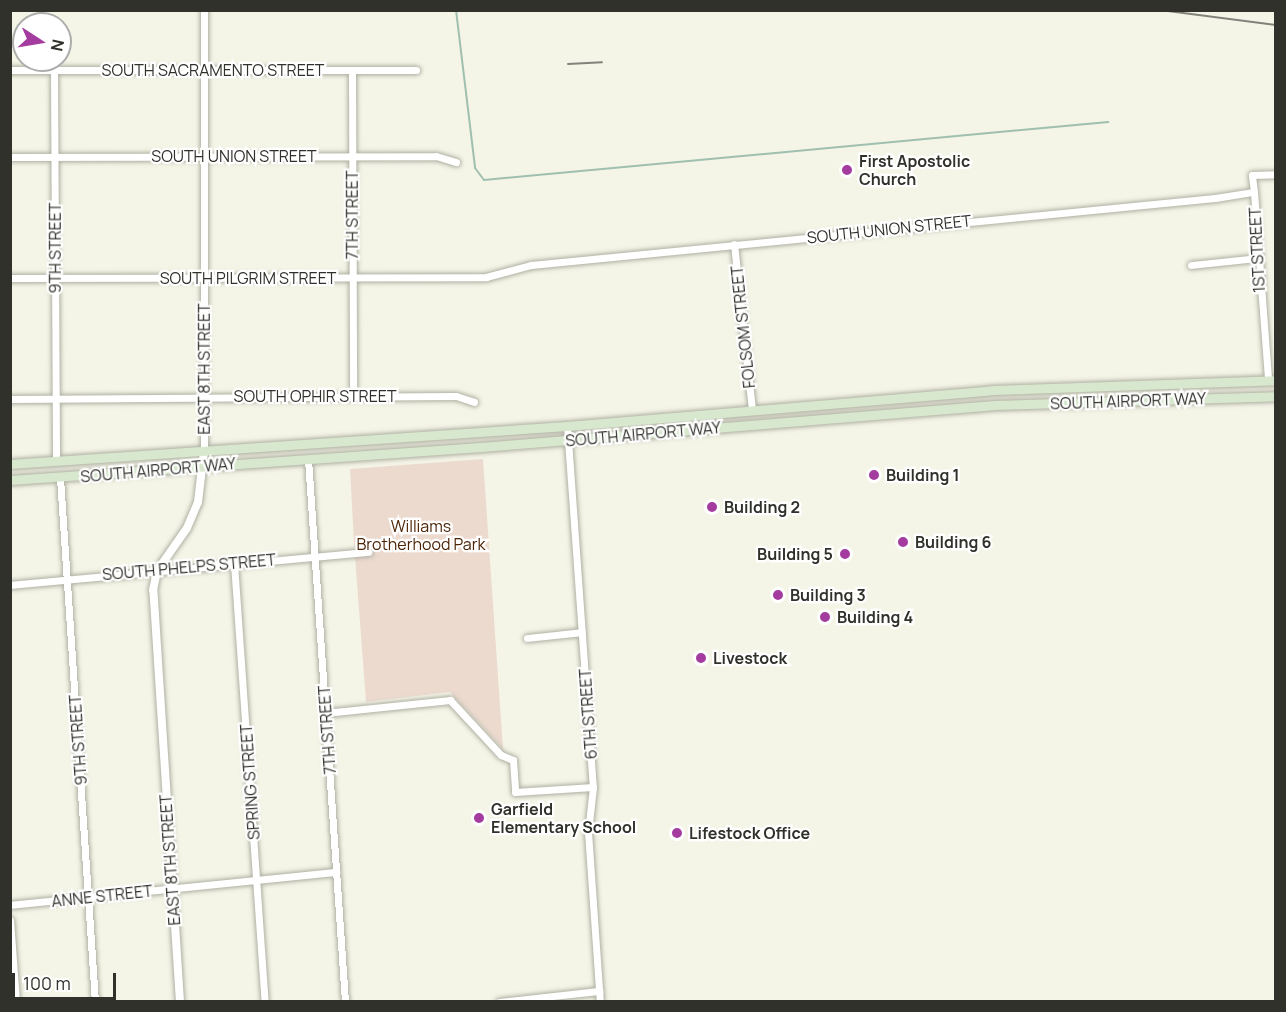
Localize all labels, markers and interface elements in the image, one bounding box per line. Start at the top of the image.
north arrow [12,12,72,72]
text: N [46,37,70,53]
street label: SOUTH SACRAMENTO STREET [102,60,324,80]
street label: SOUTH UNION STREET [151,146,317,166]
place label: First Apostolic Church [859,151,970,189]
marker: First Apostolic Church [840,163,854,177]
street label: 7TH STREET [342,170,362,260]
street label: 9TH STREET [45,203,65,293]
street label: 1ST STREET [1245,206,1269,294]
street label: SOUTH UNION STREET [806,211,972,247]
street label: FOLSOM STREET [727,265,759,389]
street label: SOUTH PILGRIM STREET [160,268,336,288]
street label: EAST 8TH STREET [194,303,214,435]
street label: SOUTH OPHIR STREET [234,386,396,406]
street label: SOUTH AIRPORT WAY [1050,389,1206,413]
street label: SOUTH AIRPORT WAY [564,418,722,450]
street label: SOUTH AIRPORT WAY [79,454,237,486]
place label: Building 1 [886,465,960,485]
marker: Building 1 [867,468,881,482]
place label: Building 2 [724,497,800,517]
marker: Building 2 [705,500,719,514]
park label: Williams Brotherhood Park [357,516,485,554]
place label: Building 6 [915,532,991,552]
marker: Building 6 [896,535,910,549]
place label: Building 5 [757,544,833,564]
marker: Building 5 [838,547,852,561]
street label: SOUTH PHELPS STREET [101,550,277,584]
place label: Building 3 [790,585,866,605]
marker: Building 3 [771,588,785,602]
place label: Building 4 [837,607,913,627]
marker: Building 4 [818,610,832,624]
place label: Livestock [713,648,787,668]
marker: Livestock [694,651,708,665]
street label: 6TH STREET [575,668,601,760]
street label: 7TH STREET [314,685,340,775]
street label: 9TH STREET [65,694,91,786]
street label: SPRING STREET [236,723,264,841]
street label: EAST 8TH STREET [156,794,184,926]
place label: Garfield Elementary School [491,799,636,837]
marker: Garfield Elementary School [472,811,486,825]
place label: Lifestock Office [689,823,810,843]
marker: Lifestock Office [670,826,684,840]
street label: ANNE STREET [50,881,154,911]
scale bar [15,961,118,999]
text: 100 m [23,971,71,995]

